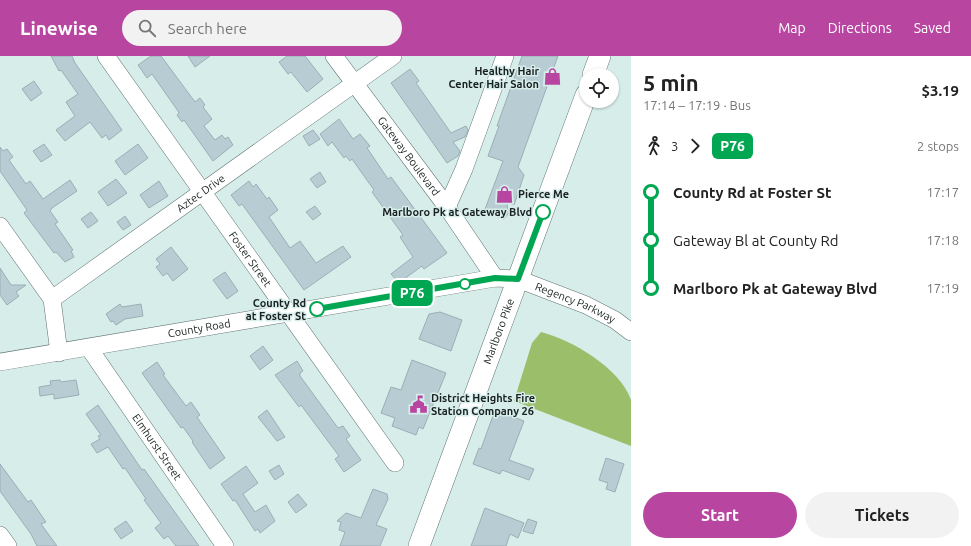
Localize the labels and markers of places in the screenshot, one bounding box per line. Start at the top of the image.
place label: Healthy Hair Center Hair Salon [448,65,539,90]
shop icon: Healthy Hair Center Hair Salon [542,67,562,87]
shop icon: Pierce Me [495,184,515,204]
place label: Pierce Me [518,188,569,200]
marker: Marlboro Pk at Gateway Blvd [535,204,551,220]
place label: Marlboro Pk at Gateway Blvd [382,206,532,218]
unlabelled marker [459,278,471,290]
place label: County Rd at Foster St [246,297,306,322]
marker: County Rd at Foster St [309,301,325,317]
place label: District Heights Fire Station Company 26 [431,392,535,417]
public building icon: District Heights Fire Station Company 26 [408,394,428,414]

